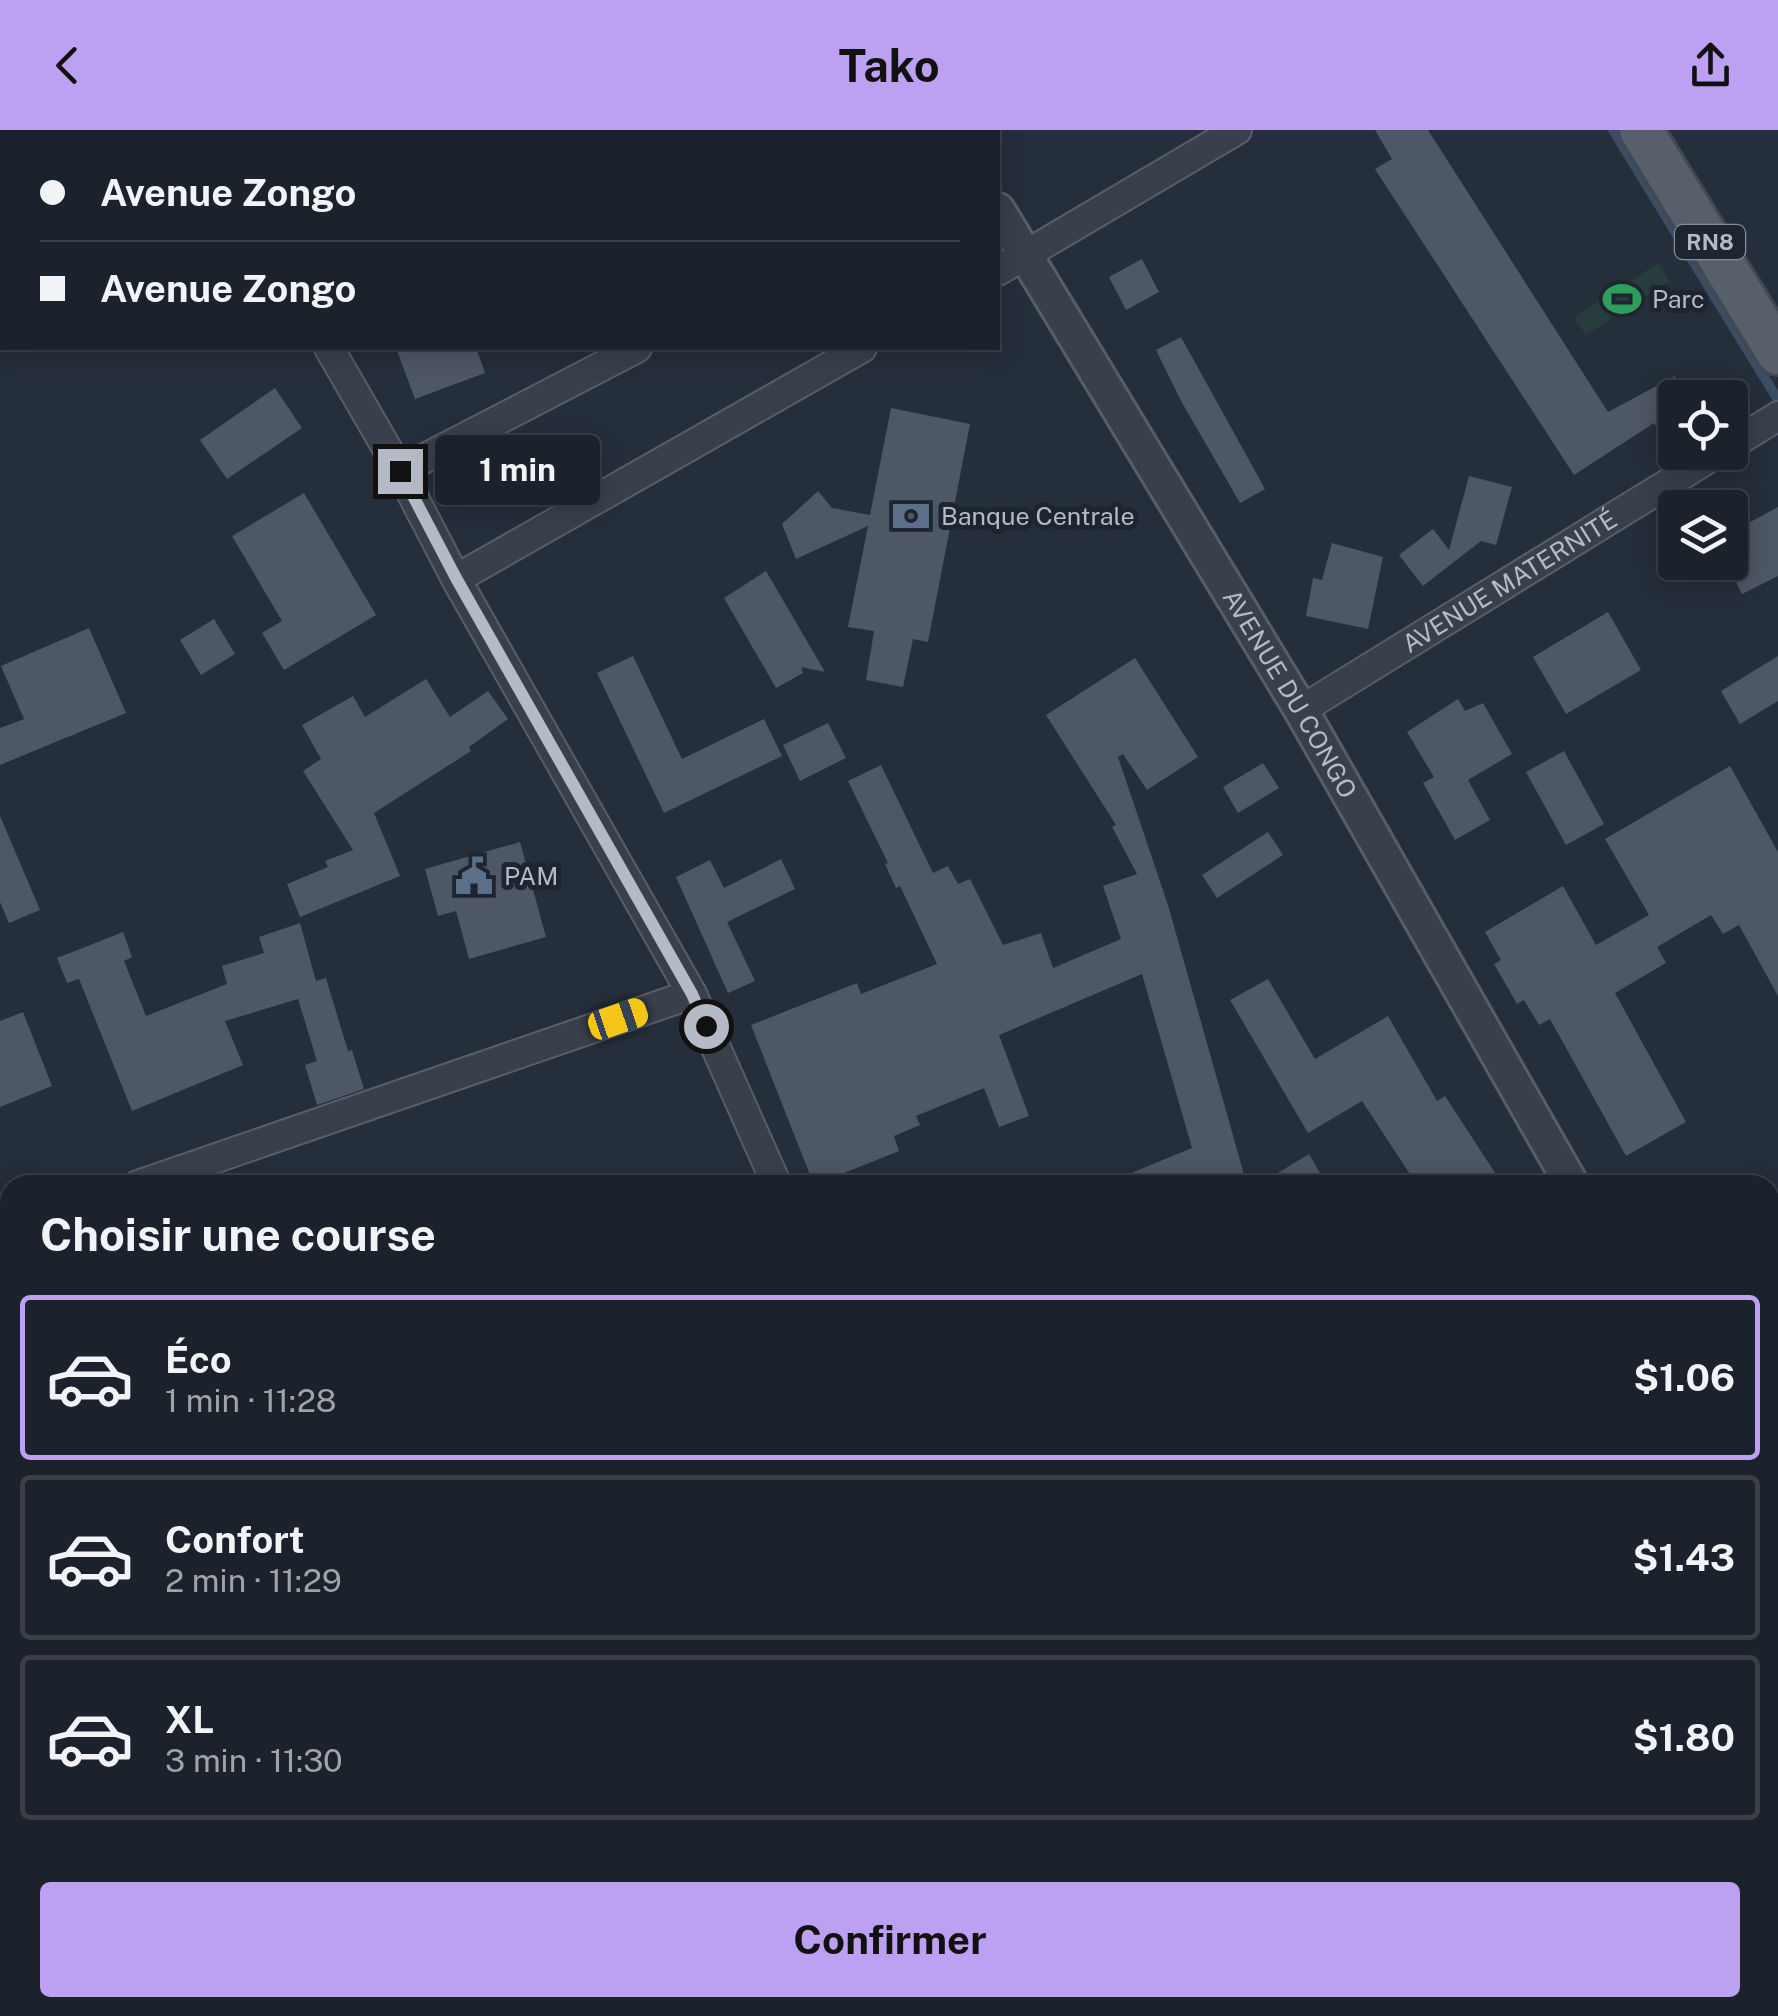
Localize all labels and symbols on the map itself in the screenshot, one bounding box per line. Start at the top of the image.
road number: RN8 [1675,225,1745,259]
sports icon: Parc [1601,278,1643,320]
place label: Parc [1652,284,1705,314]
callout: 1 min [435,436,600,506]
route end [378,449,423,494]
bank icon: Banque Centrale [890,495,932,537]
place label: Banque Centrale [941,501,1135,531]
street label: AVENUE MATERNITÉ [1397,504,1622,659]
street label: AVENUE DU CONGO [1216,584,1363,803]
public building icon: PAM [453,855,495,897]
place label: PAM [504,861,558,891]
car [585,995,651,1043]
route start [684,1004,729,1049]

